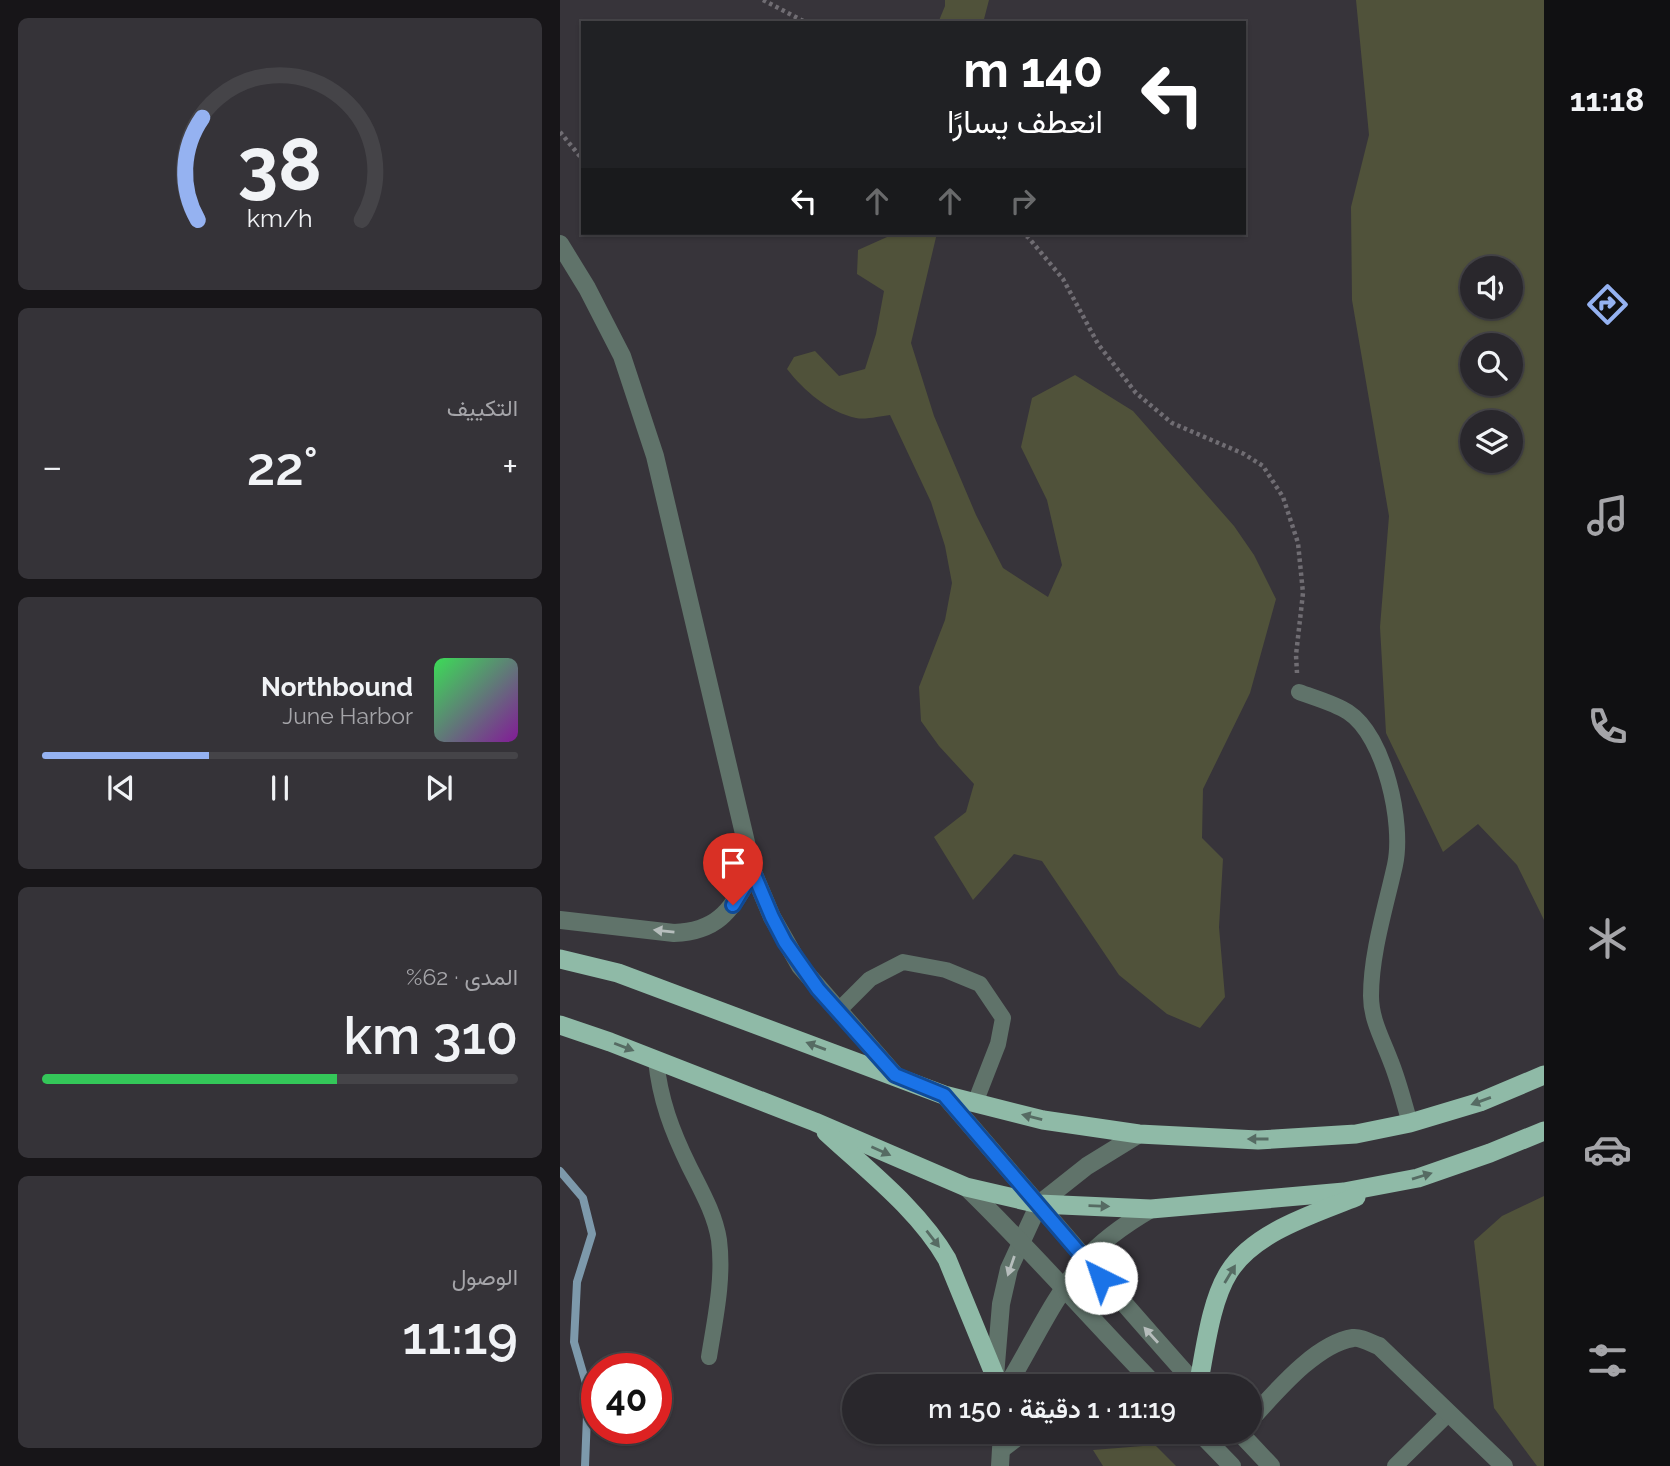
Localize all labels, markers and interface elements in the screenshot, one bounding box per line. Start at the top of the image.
text: 140 m [963,41,1103,98]
icon: left [1127,49,1218,140]
text: 11:18 [1570,81,1644,118]
text: انعطف يسارًا [947,103,1103,140]
text: 38 [238,122,322,207]
icon: left [785,182,823,220]
icon: ahead [858,182,896,220]
icon: ahead [931,182,969,220]
icon: right [1004,182,1042,220]
text: km/h [247,203,313,233]
map controls [1460,256,1523,473]
button: sound [1460,256,1523,319]
icon: directions [1583,280,1632,329]
button: search [1460,333,1523,396]
text: التكييف [447,394,518,421]
button: layers [1460,410,1523,473]
text: 22° [247,436,318,497]
text: − [42,444,62,489]
text: + [502,444,518,489]
icon: music [1583,491,1632,540]
text: Northbound [261,672,413,702]
text: June Harbor [282,702,413,729]
icon: phone [1583,702,1632,751]
icon: previous [102,769,140,807]
icon: pause [261,769,299,807]
icon: next [420,769,458,807]
pin [703,833,763,905]
icon: arrive [714,844,752,882]
icon: climate [1583,914,1632,963]
one-way arrow [653,925,675,936]
text: المدى · 62% [406,963,518,990]
text: 310 km [343,1005,518,1066]
one-way arrow [806,1040,827,1051]
one-way arrow [614,1042,635,1053]
one-way arrow [1470,1096,1491,1107]
one-way arrow [1021,1111,1043,1122]
icon: car [1583,1125,1632,1174]
one-way arrow [1247,1133,1269,1145]
one-way arrow [871,1145,891,1157]
one-way arrow [1412,1171,1433,1181]
one-way arrow [1088,1200,1110,1211]
one-way arrow [925,1230,940,1247]
position arrow [1064,1241,1138,1315]
one-way arrow [1005,1256,1016,1277]
text: الوصول [452,1263,518,1290]
one-way arrow [1224,1265,1236,1284]
text: 11:19 [402,1305,518,1366]
one-way arrow [1144,1327,1160,1344]
icon: filters [1583,1336,1632,1385]
speed limit sign: 40 [581,1353,672,1444]
text: 11:19 · 1 دقيقة · 150 m [928,1394,1176,1424]

